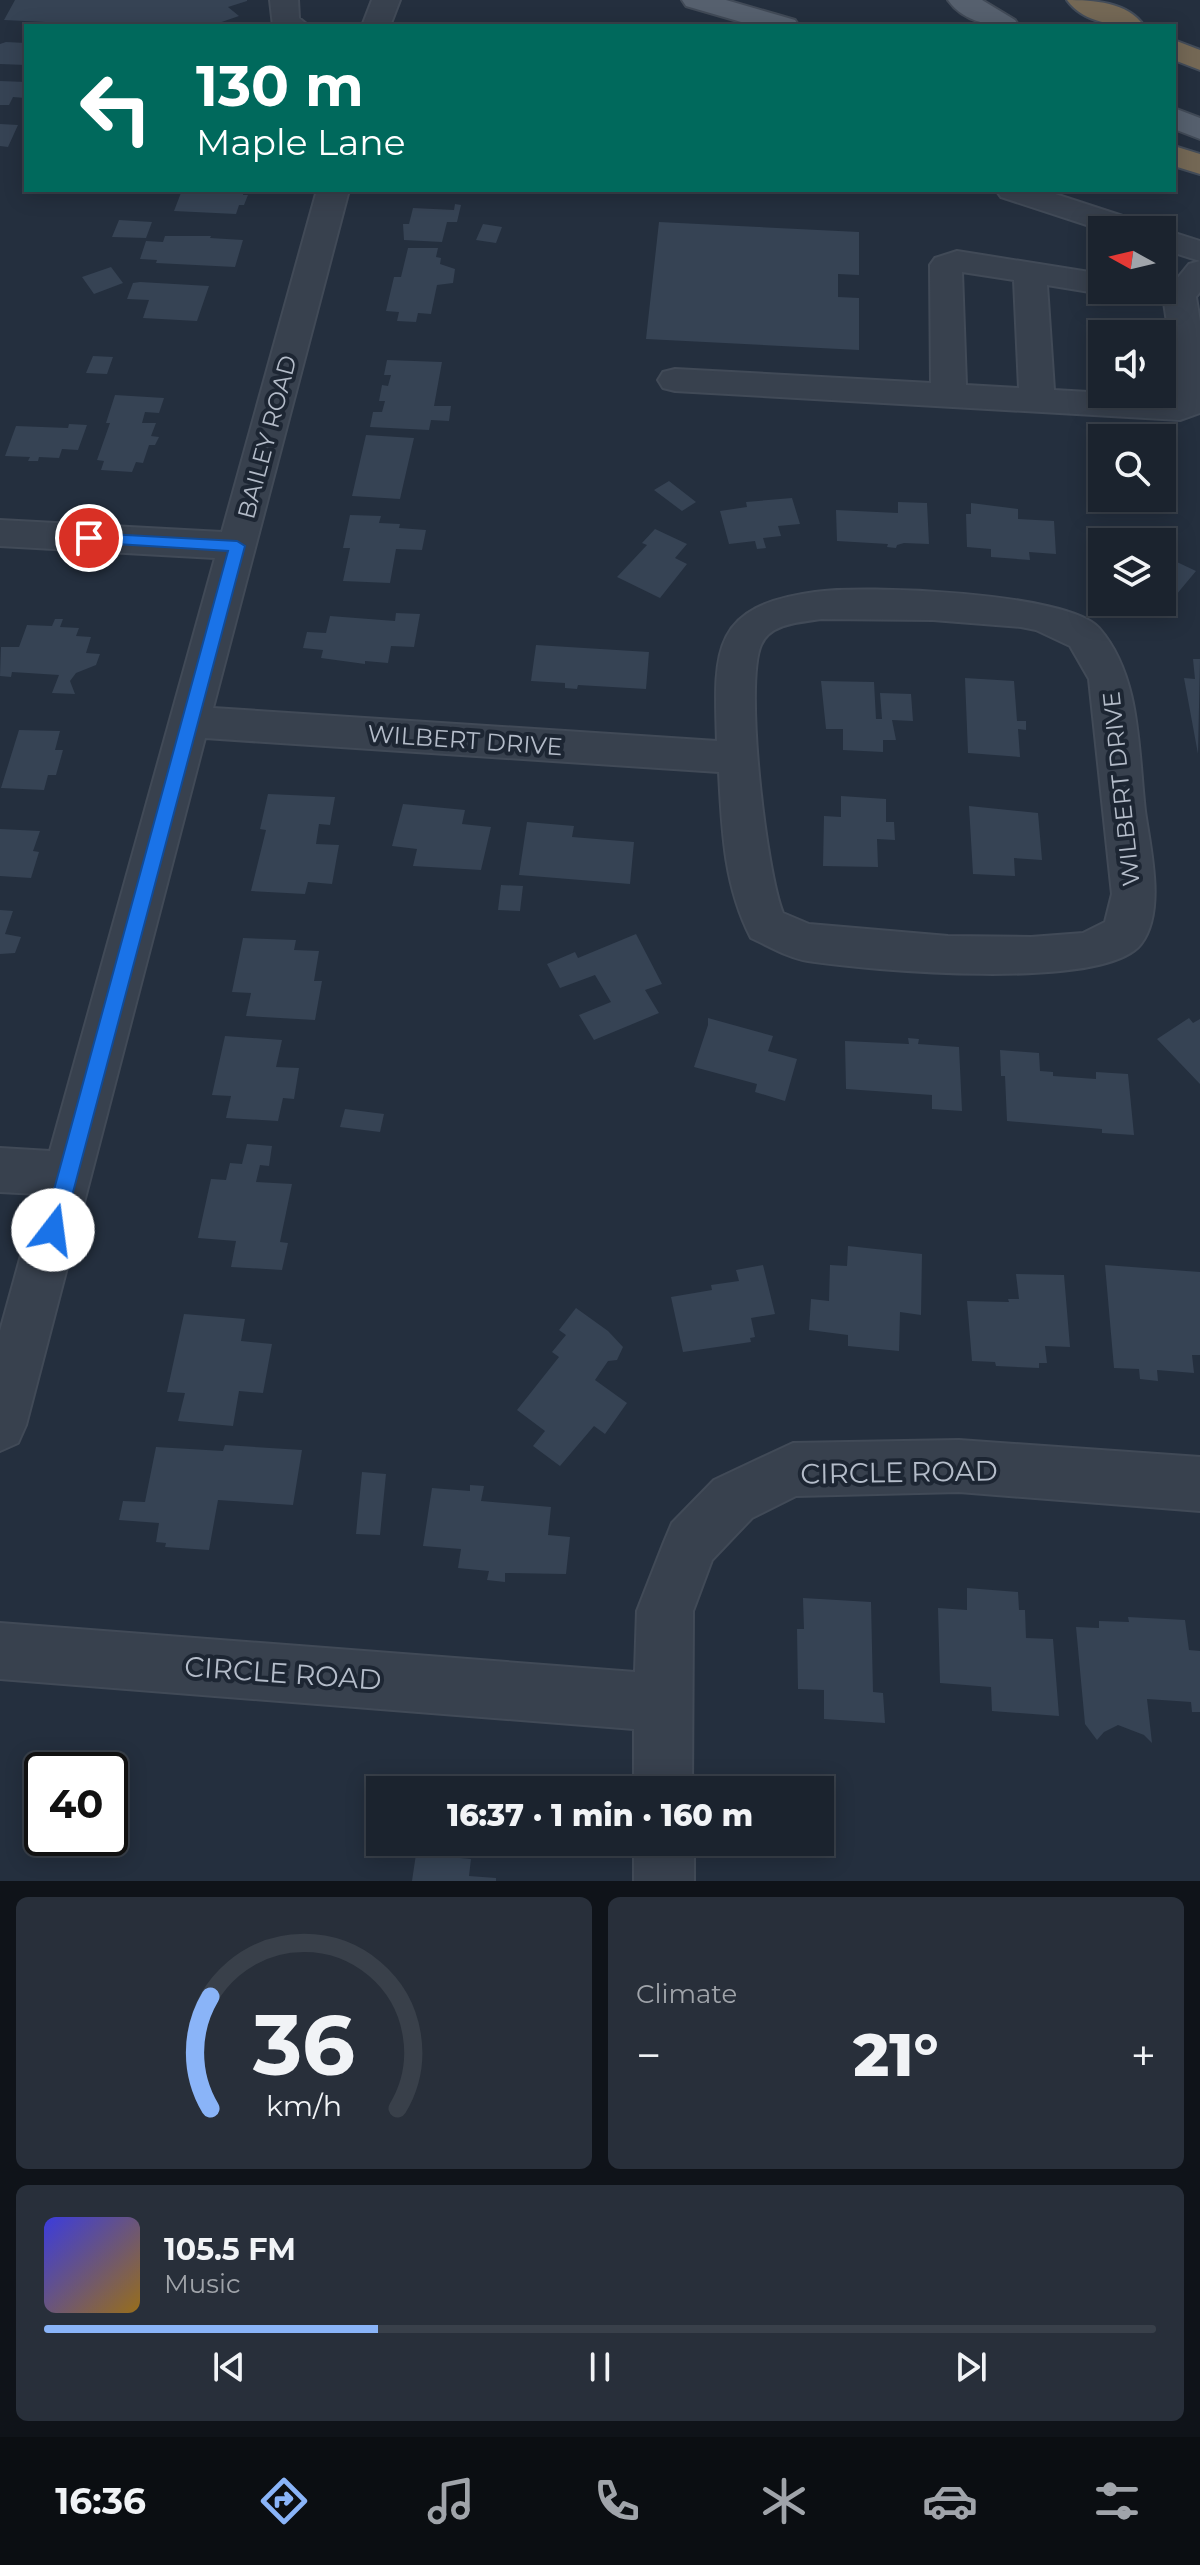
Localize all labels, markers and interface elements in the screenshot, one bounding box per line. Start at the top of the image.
text: 130 m [196,52,364,120]
icon: left [64,56,168,160]
text: Maple Lane [196,120,405,164]
north arrow [1088,216,1176,304]
map controls [1088,216,1176,616]
button: sound [1088,320,1176,408]
street label: BAILEY ROAD [231,352,303,522]
button: search [1088,424,1176,512]
pin [55,504,123,572]
icon: arrive [67,516,111,560]
button: layers [1088,528,1176,616]
street label: WILBERT DRIVE [1096,690,1146,888]
street label: WILBERT DRIVE [366,719,564,761]
position arrow [11,1188,95,1272]
street label: CIRCLE ROAD [800,1453,998,1491]
street label: CIRCLE ROAD [183,1649,383,1697]
speed limit sign: 40 [24,1752,128,1856]
text: 16:37 · 1 min · 160 m [447,1797,753,1834]
text: Climate [636,1978,737,2010]
text: 36 [252,1994,355,2096]
text: 21° [853,2018,939,2091]
text: − [636,2028,661,2082]
text: + [1131,2028,1156,2082]
text: km/h [266,2088,342,2123]
text: 105.5 FM [164,2231,296,2268]
text: Music [164,2268,241,2300]
icon: previous [207,2345,251,2389]
icon: pause [578,2345,622,2389]
icon: next [949,2345,993,2389]
icon: directions [256,2473,312,2529]
icon: music [423,2473,479,2529]
icon: phone [589,2473,645,2529]
icon: climate [756,2473,812,2529]
icon: car [922,2473,978,2529]
icon: filters [1089,2473,1145,2529]
text: 16:36 [55,2479,146,2523]

